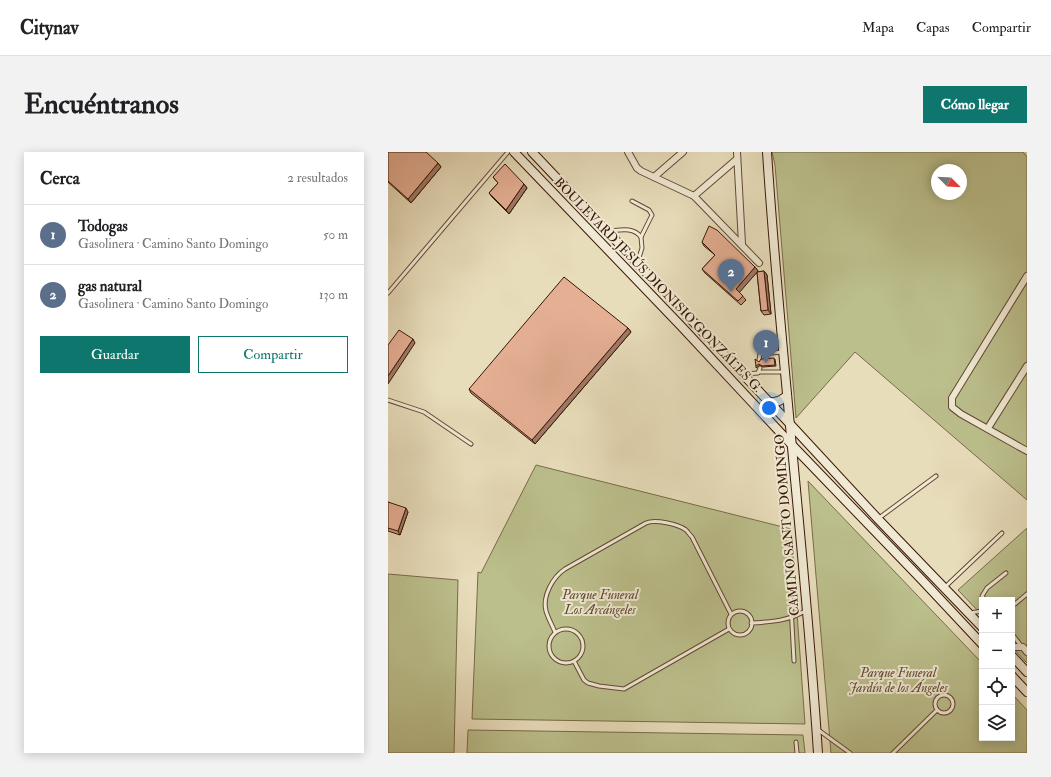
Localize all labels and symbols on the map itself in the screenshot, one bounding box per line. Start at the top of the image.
north arrow [931,164,967,200]
street label: BOULEVARD JESÚS DIONISIO GONZÁLES G. [551,174,766,396]
pin: 2 [718,259,744,292]
pin: 1 [753,330,779,363]
your location [759,398,779,418]
street label: CAMINO SANTO DOMINGO [771,433,803,617]
park label: Parque Funeral Los Arcángeles [561,587,639,618]
park label: Parque Funeral Jardín de los Ángeles [848,665,948,696]

